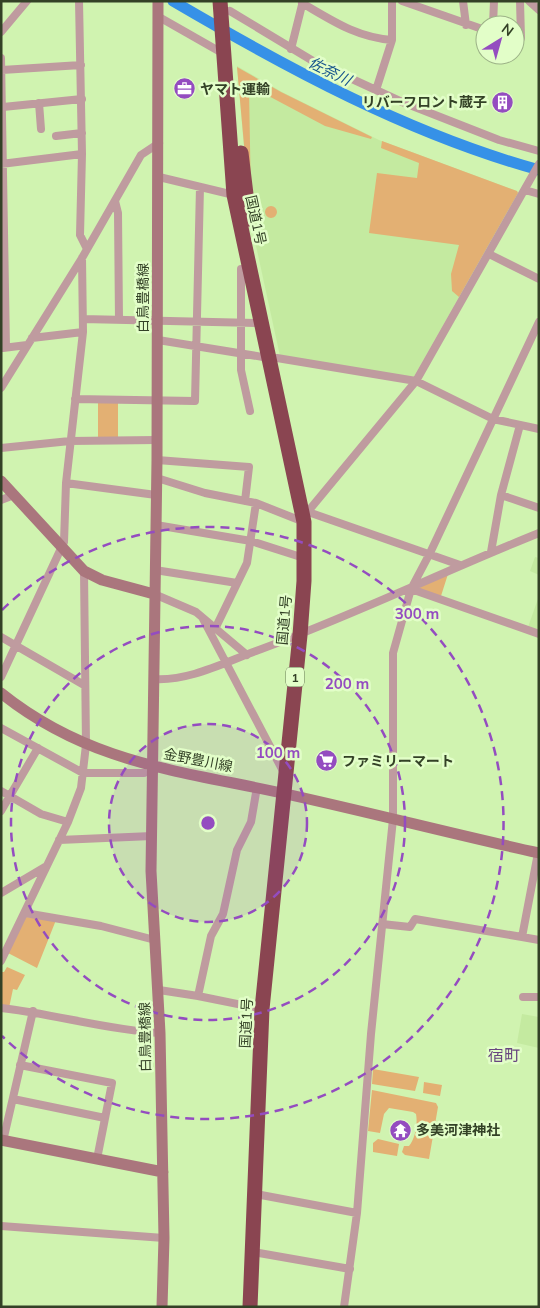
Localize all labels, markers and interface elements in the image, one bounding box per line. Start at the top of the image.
north arrow [475,15,525,65]
text: N [498,19,517,40]
water label: 佐奈川 [306,53,356,90]
office icon: ヤマト運輸 [172,77,196,101]
place label: ヤマト運輸 [200,80,270,98]
building icon: リバーフロント蔵子 [491,90,515,114]
place label: リバーフロント蔵子 [362,93,487,111]
street label: 国道1号 [242,193,270,247]
street label: 白鳥豊橋線 [134,263,152,333]
street label: 国道1号 [273,594,295,646]
text: 300 m [395,604,439,623]
road number: 1 [286,668,304,686]
text: 200 m [325,674,369,693]
text: 100 m [256,743,300,762]
street label: 金野豊川線 [162,744,234,776]
supermarket icon: ファミリーマート [314,749,338,773]
place label: ファミリーマート [342,752,454,770]
centre of rings [199,814,217,832]
street label: 国道1号 [236,997,256,1049]
street label: 白鳥豊橋線 [135,1002,155,1072]
district label: 宿町 [488,1045,520,1065]
temple icon: 多美河津神社 [388,1118,412,1142]
place label: 多美河津神社 [416,1121,500,1139]

